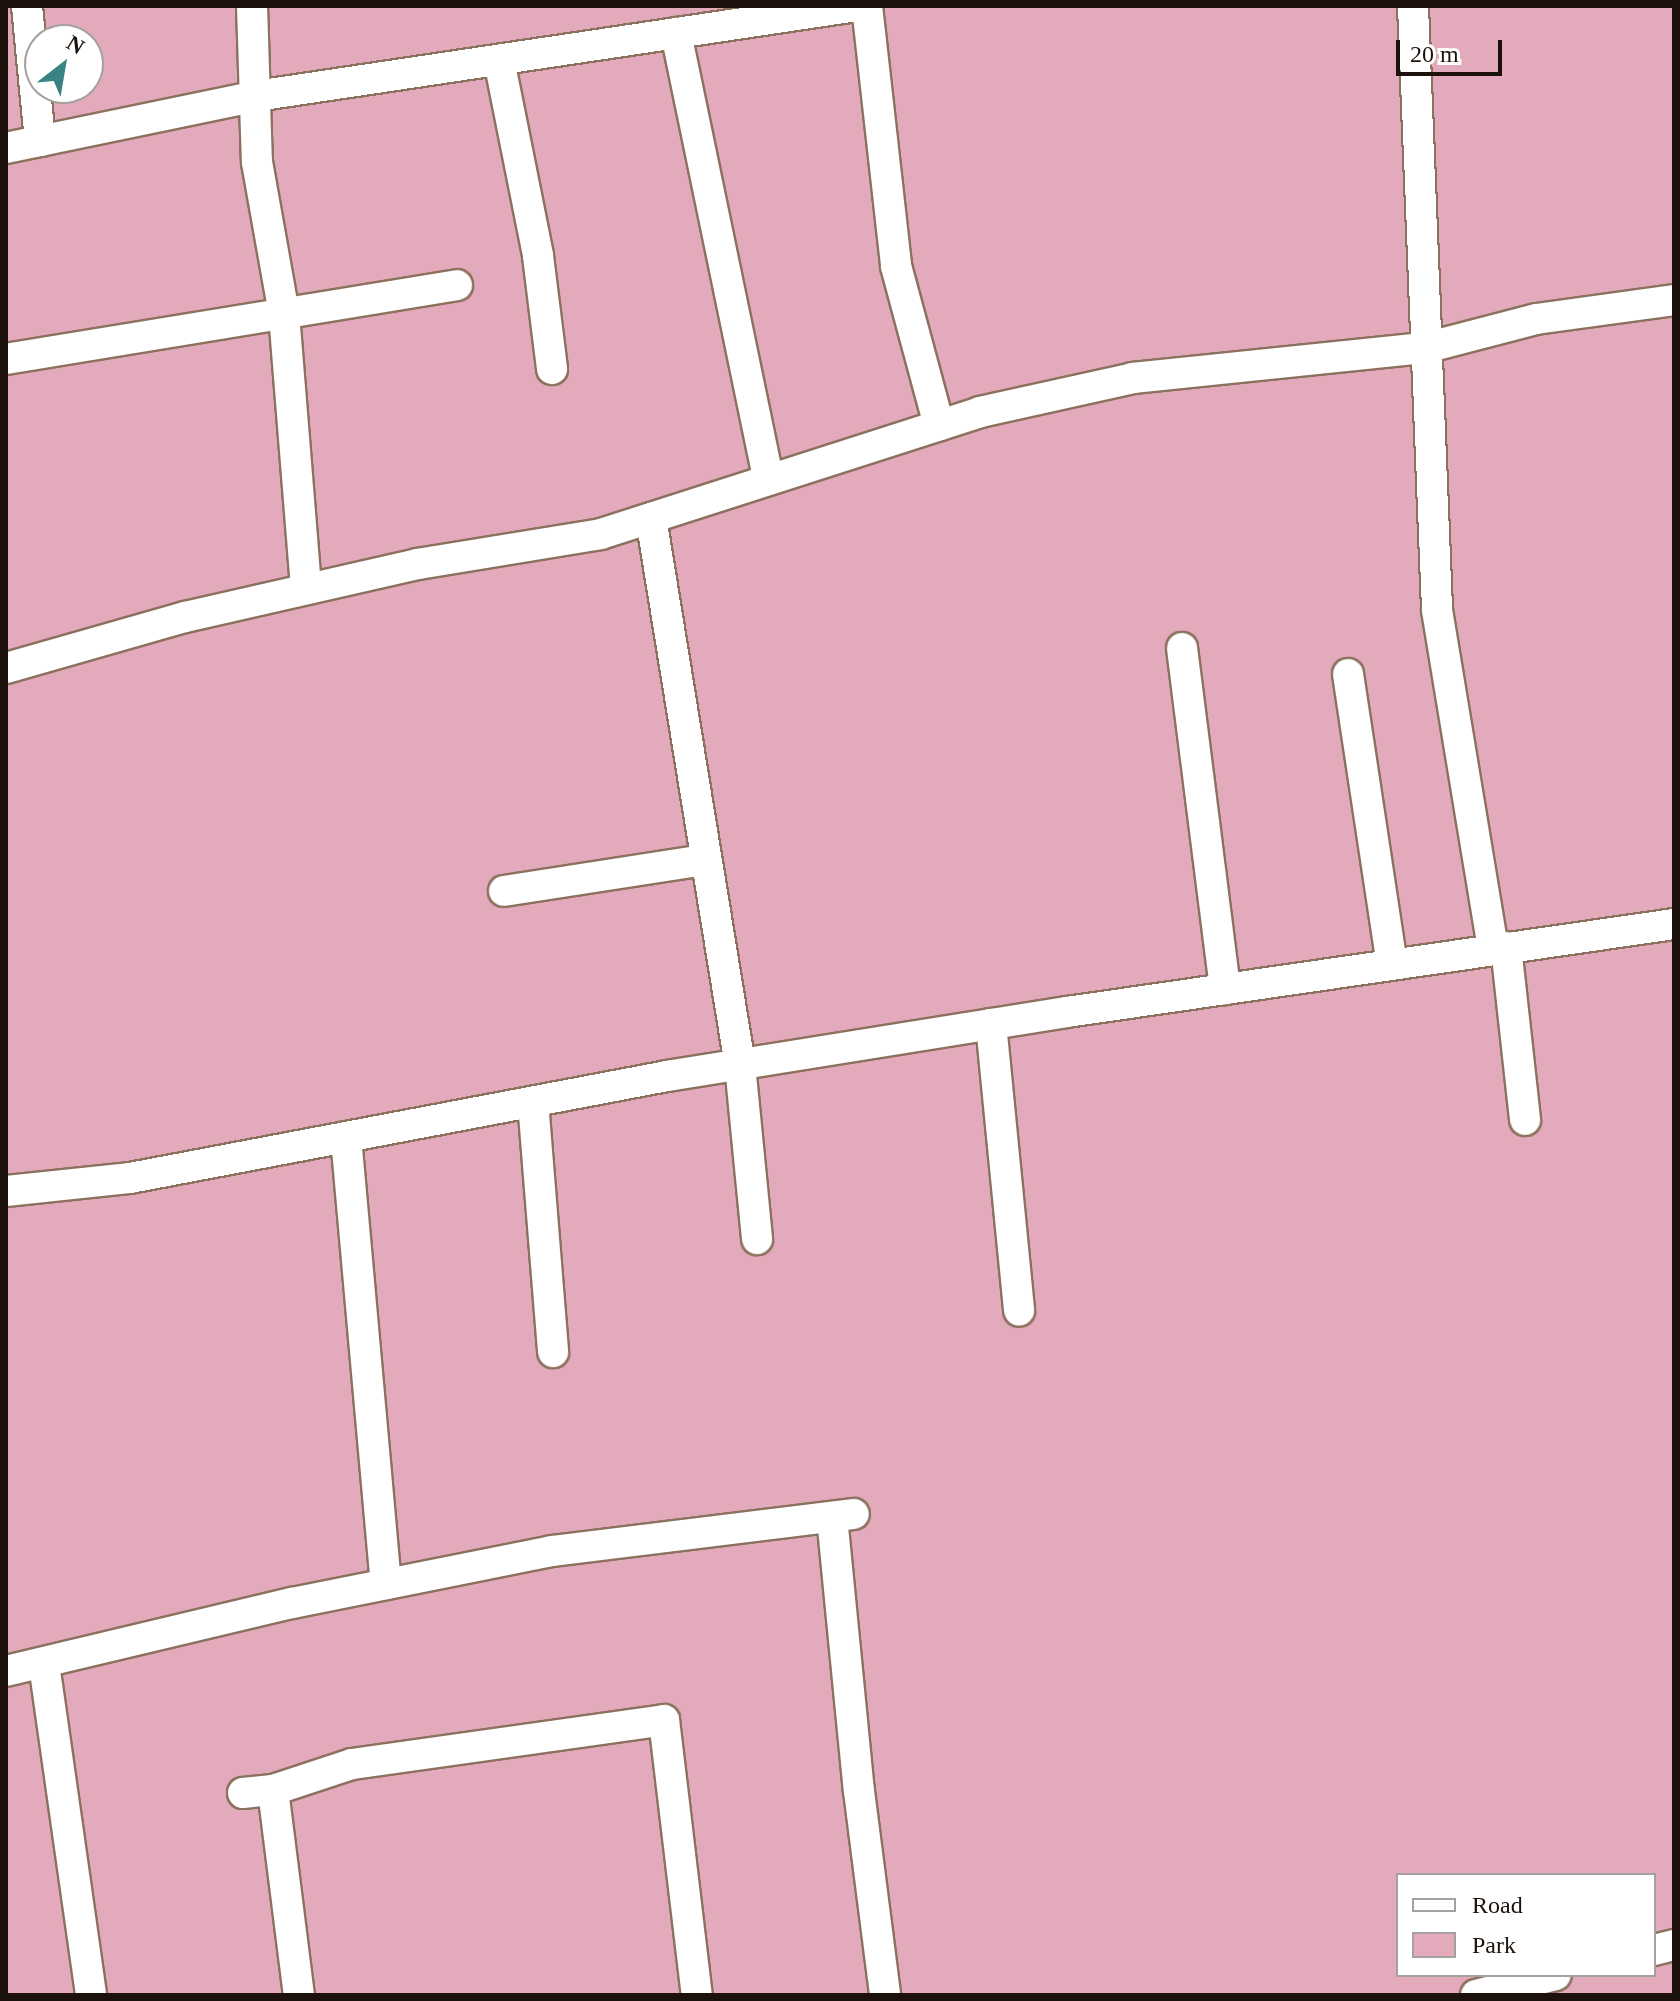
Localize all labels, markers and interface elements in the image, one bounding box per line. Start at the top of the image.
north arrow [24,24,104,104]
scale bar [1400,24,1506,74]
text: N [62,30,89,60]
text: 20 m [1410,41,1459,67]
legend [1396,1873,1656,1977]
text: Road [1472,1892,1523,1918]
text: Park [1472,1932,1516,1958]

